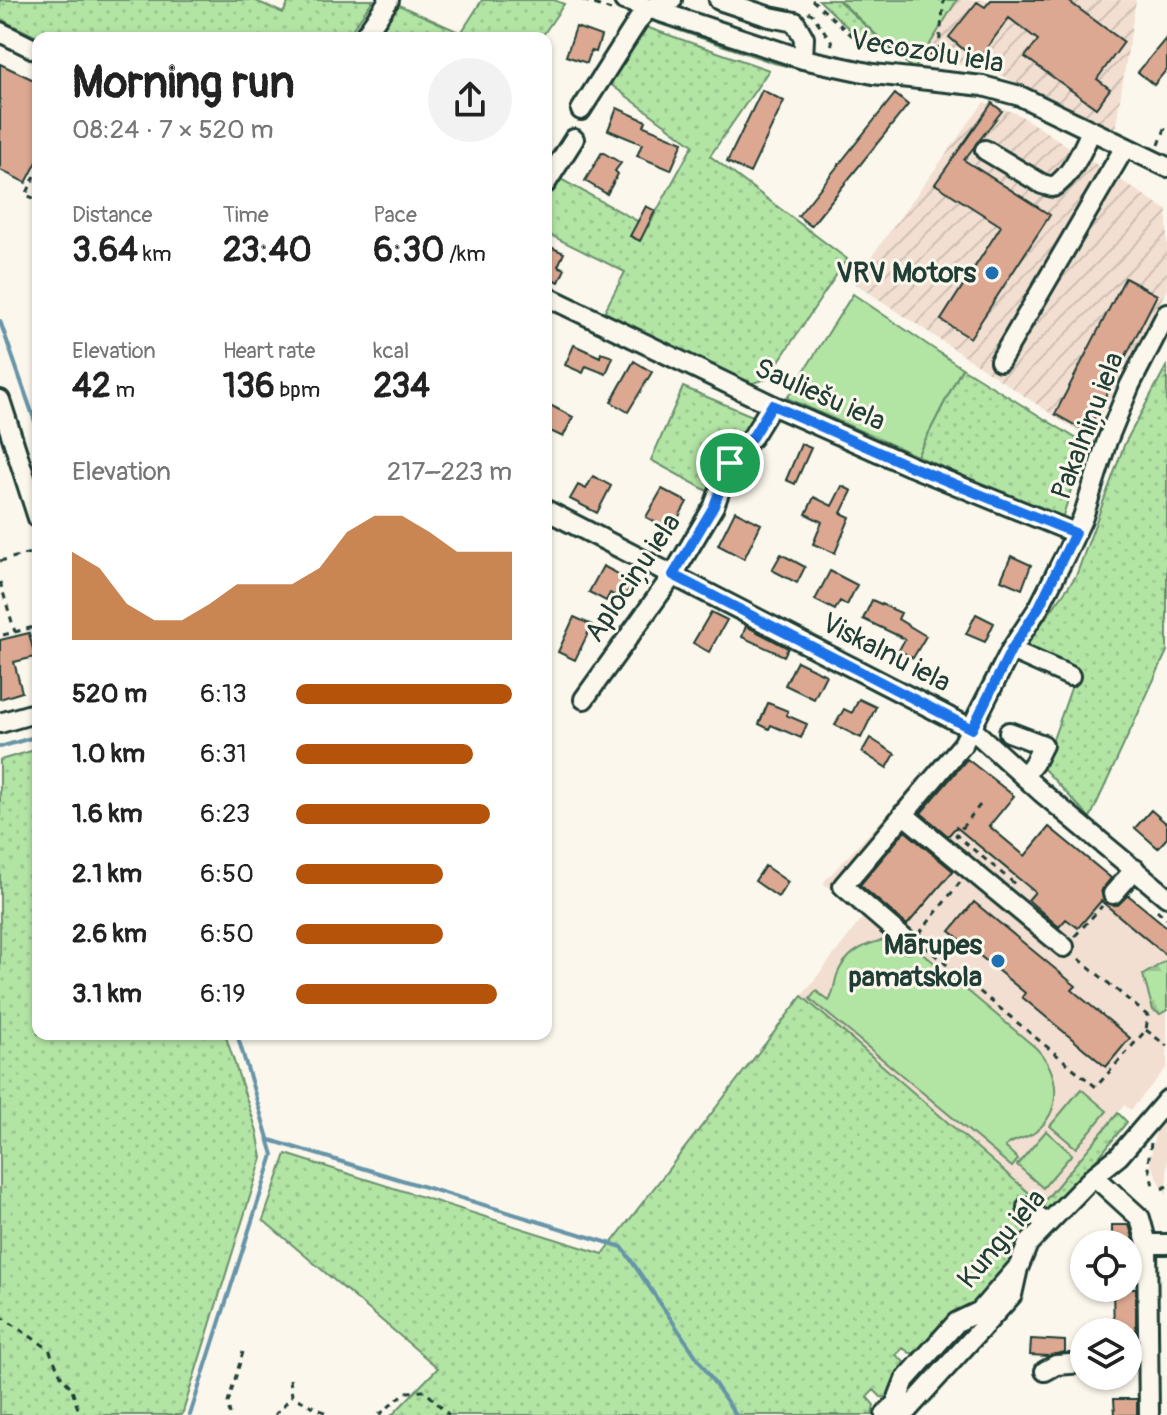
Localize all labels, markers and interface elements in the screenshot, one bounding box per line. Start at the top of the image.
street label: Vecozolu iela [848,23,1006,81]
text: Morning run [72,56,295,111]
button: share [428,58,512,142]
text: 08:24 · 7 × 520 m [72,114,274,146]
text: Distance [72,201,152,229]
text: Time [223,201,269,229]
text: Pace [373,201,417,229]
text: 3.64 [72,229,138,272]
text: 23:40 [223,229,312,272]
text: 6:30 [373,229,444,272]
text: km [138,240,171,268]
text: /km [444,240,486,268]
place label: VRV Motors [836,256,976,291]
marker: VRV Motors [983,264,1001,282]
text: Elevation [72,337,156,365]
text: Heart rate [223,337,315,365]
text: kcal [373,337,409,365]
street label: Pakalniņu iela [1044,347,1132,505]
street label: Sauliešu iela [749,351,891,439]
text: 42 [72,365,111,408]
text: 136 [223,365,275,408]
text: 234 [373,365,430,408]
text: m [111,376,135,404]
text: bpm [275,376,320,404]
pin [696,429,764,497]
icon: arrive [708,441,752,485]
text: Elevation [72,456,171,488]
text: 217–223 m [387,456,512,488]
street label: Aplociņu iela [577,507,689,649]
street label: Viskalnu iela [816,606,956,700]
text: 520 m [72,678,147,710]
text: 6:13 [200,678,247,710]
text: 1.0 km [72,738,145,770]
text: 6:31 [200,738,247,770]
text: 1.6 km [72,798,143,830]
text: 6:23 [200,798,250,830]
text: 2.1 km [72,858,142,890]
text: 6:50 [200,858,254,890]
text: 2.6 km [72,918,147,950]
text: 6:50 [200,918,254,950]
place label: Mārupes pamatskola [849,928,982,995]
marker: Mārupes pamatskola [989,952,1007,970]
text: 3.1 km [72,978,142,1010]
text: 6:19 [200,978,246,1010]
street label: Kungu iela [950,1182,1054,1296]
map controls [1070,1230,1142,1390]
button: locate [1070,1230,1142,1302]
button: layers [1070,1318,1142,1390]

